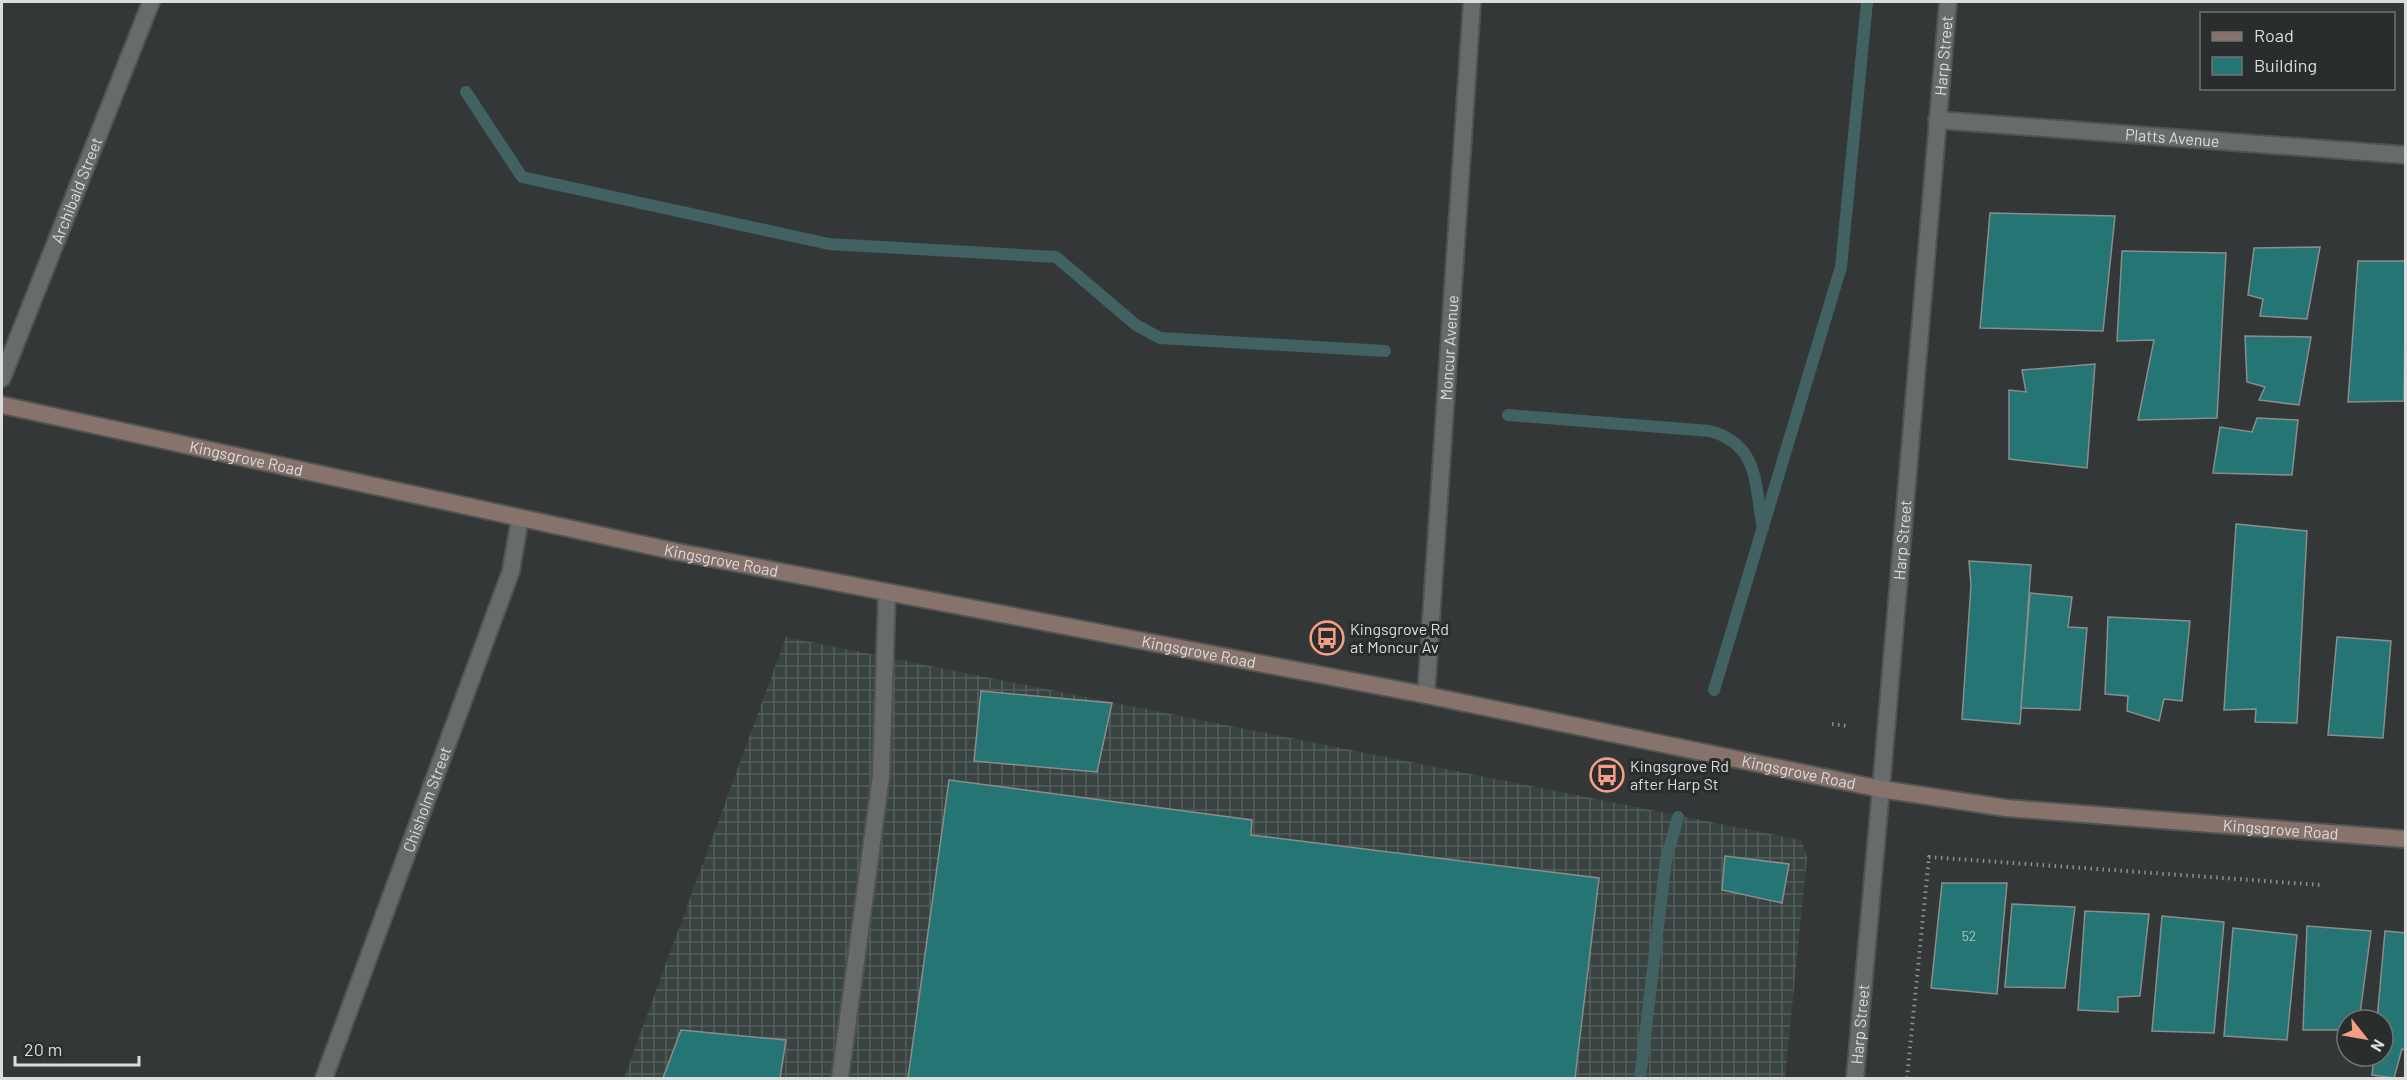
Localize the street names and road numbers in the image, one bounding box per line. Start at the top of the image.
street label: Harp Street [1930,15,1956,96]
street label: Platts Avenue [2124,124,2220,150]
street label: Archibald Street [46,134,106,246]
street label: Moncur Avenue [1436,294,1462,401]
street label: Kingsgrove Road [188,436,305,479]
street label: Harp Street [1889,499,1915,581]
street label: Kingsgrove Road [663,539,780,580]
street label: Kingsgrove Road [1140,631,1258,671]
street label: Chisholm Street [398,744,454,855]
street label: Kingsgrove Road [1740,751,1858,793]
street label: Kingsgrove Road [2222,815,2339,843]
street label: Harp Street [1846,983,1872,1065]

